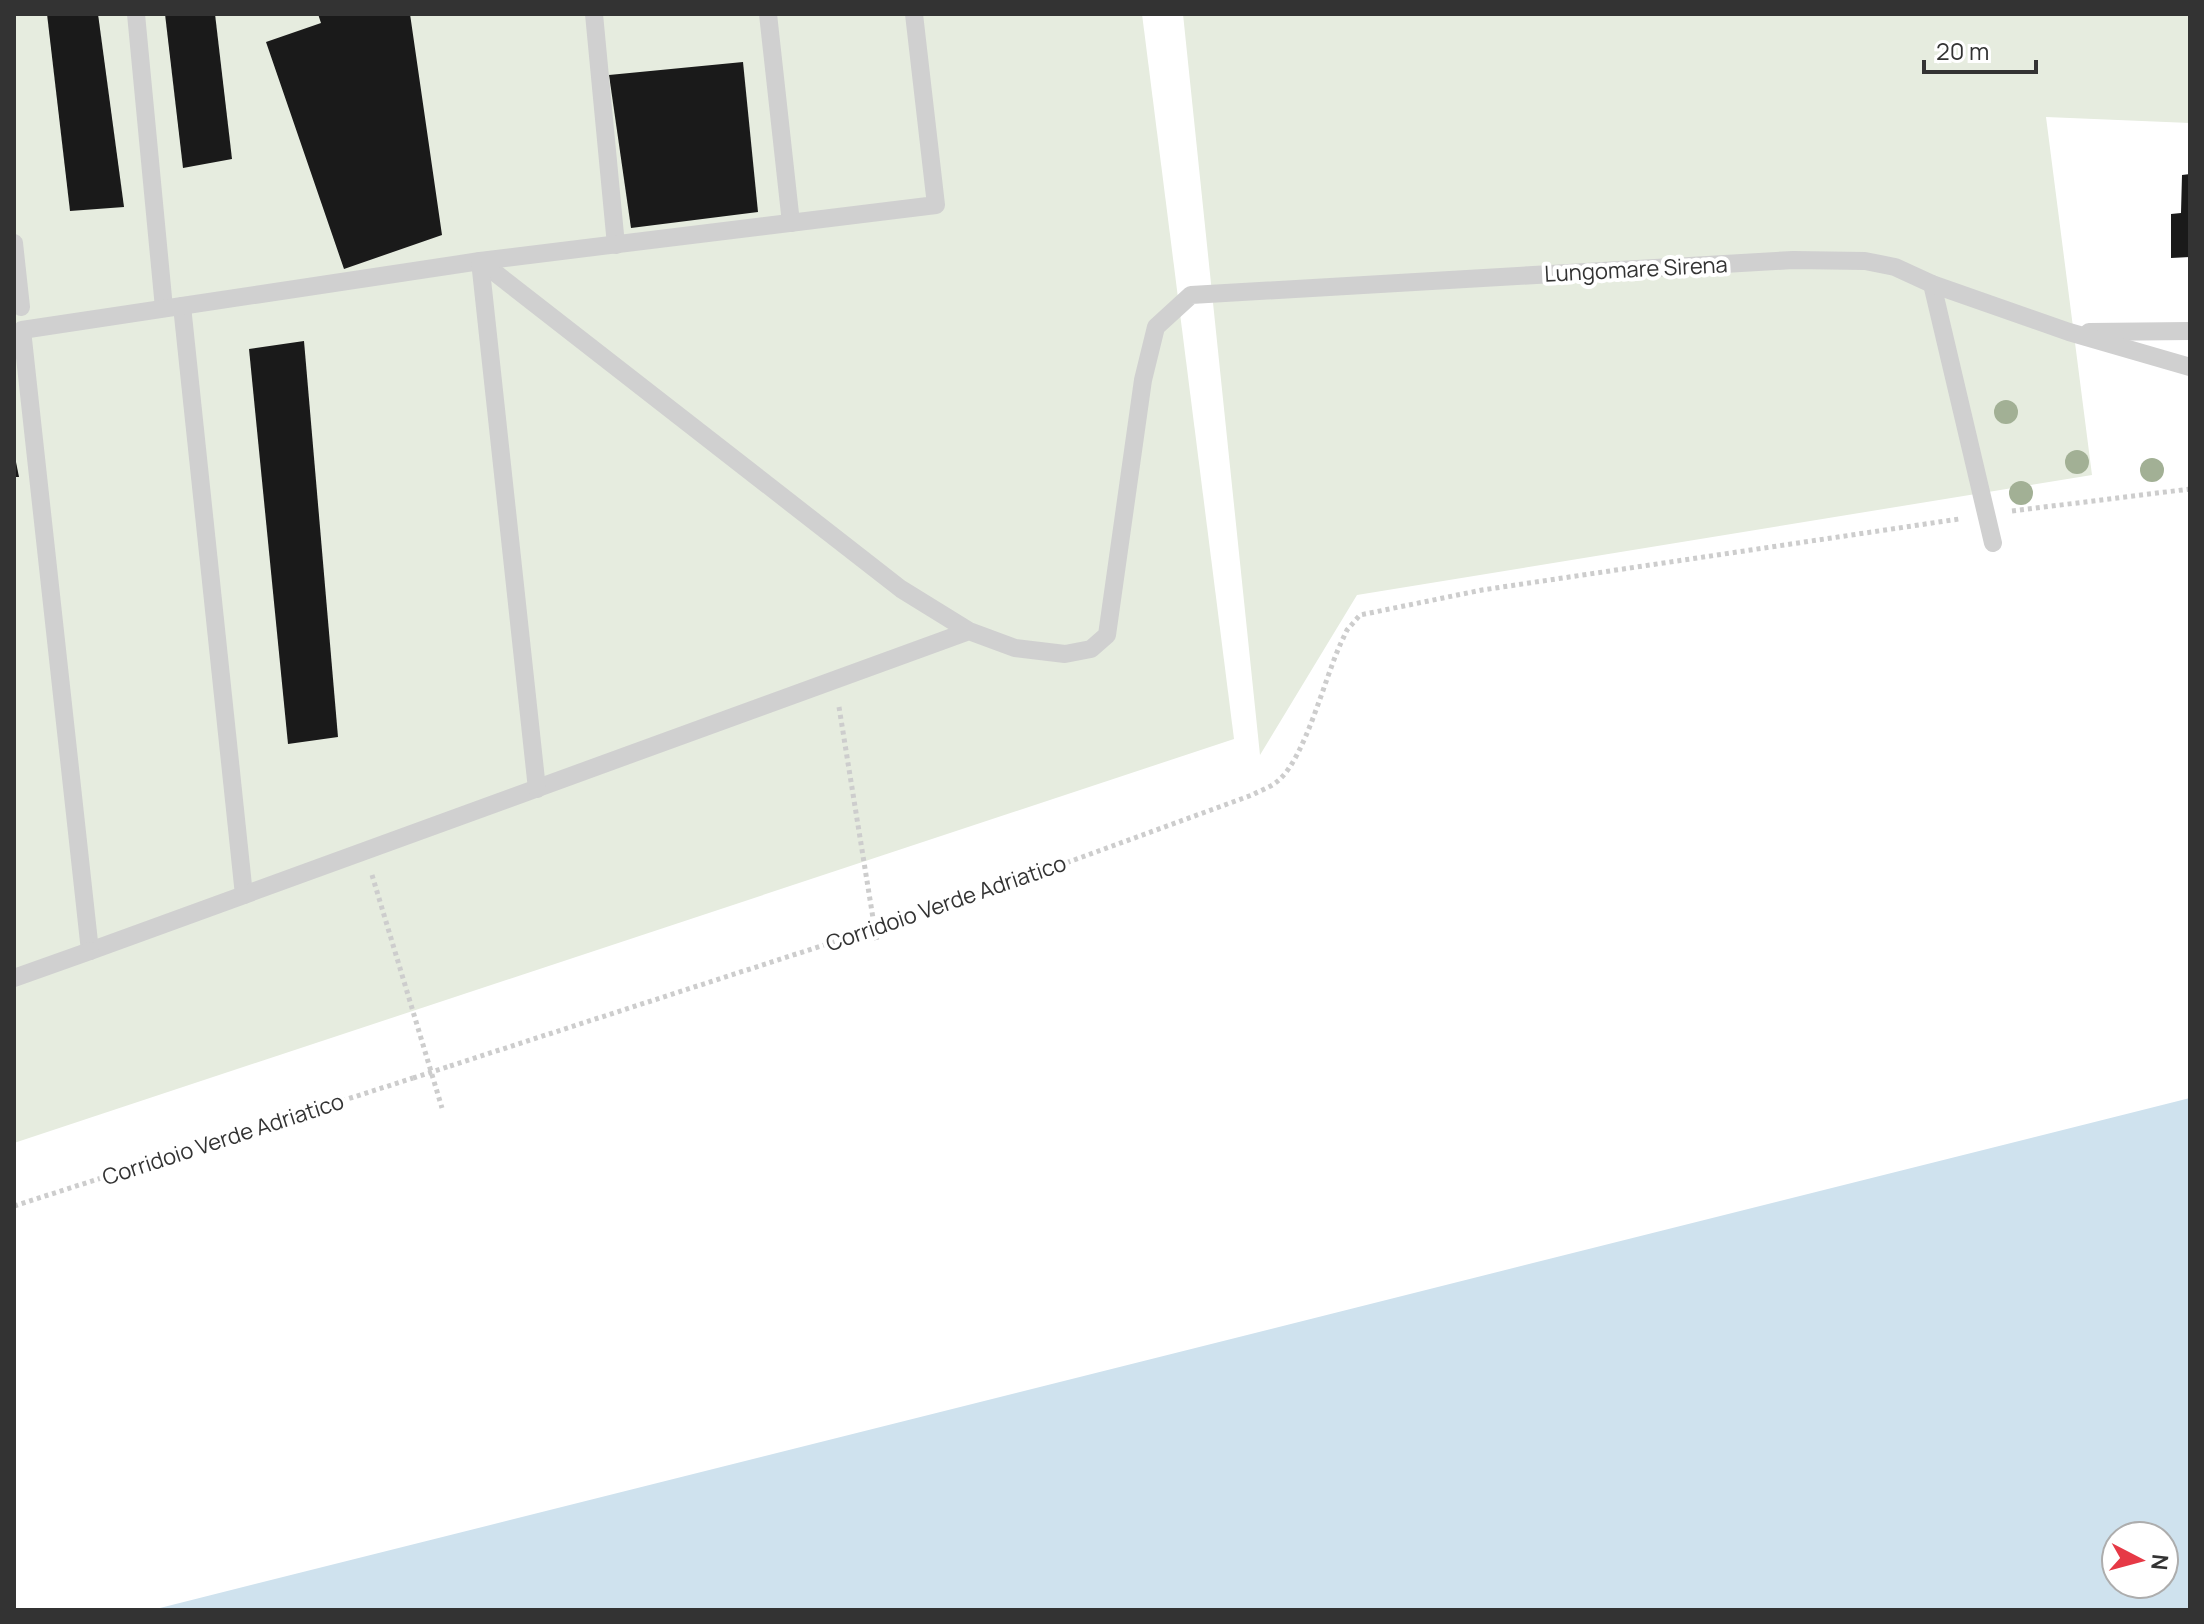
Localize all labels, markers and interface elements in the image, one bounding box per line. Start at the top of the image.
scale bar [1924,24,2036,74]
text: 20 m [1936,34,1989,67]
street label: Lungomare Sirena [1544,249,1728,289]
street label: Corridoio Verde Adriatico [822,848,1070,958]
street label: Corridoio Verde Adriatico [98,1086,348,1192]
north arrow [2100,1520,2180,1600]
text: N [2144,1553,2176,1572]

